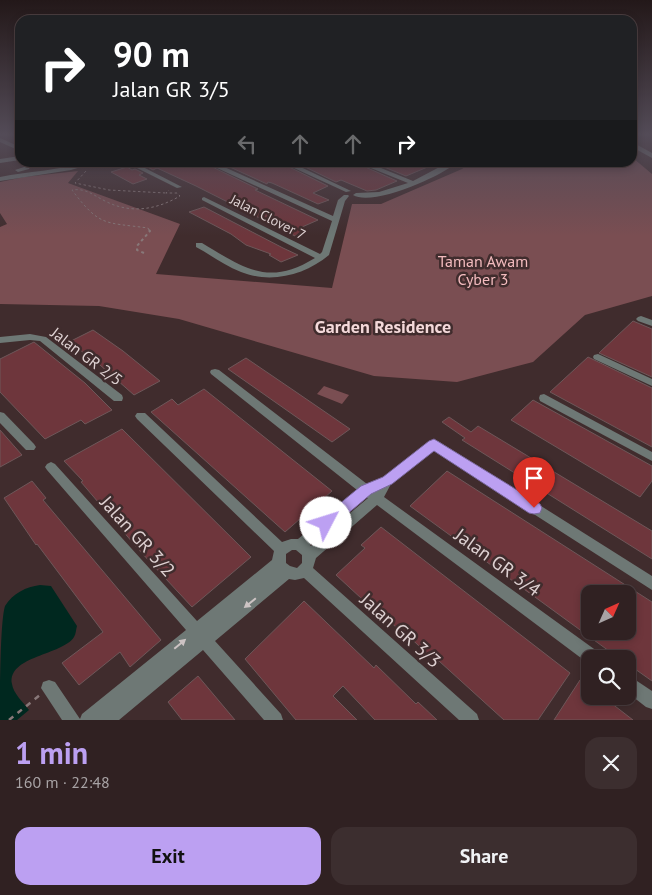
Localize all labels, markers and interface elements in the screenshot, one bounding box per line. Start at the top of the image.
text: 90 m [113,31,190,77]
icon: right [30,35,95,100]
text: Jalan GR 3/5 [113,75,230,103]
icon: left [233,130,261,158]
icon: ahead [286,130,314,158]
icon: ahead [339,130,367,158]
icon: right [392,130,420,158]
street label: Jalan Clover 7 [226,190,309,244]
park label: Taman Awam Cyber 3 [438,251,528,289]
district label: Garden Residence [315,315,451,338]
street label: Jalan GR 2/5 [46,322,127,390]
pin [513,457,555,508]
icon: arrive [520,464,548,492]
street label: Jalan GR 3/2 [95,490,181,582]
position arrow [299,496,351,548]
street label: Jalan GR 3/4 [449,522,546,601]
north arrow [581,585,636,640]
map controls [581,585,636,705]
street label: Jalan GR 3/3 [355,587,447,673]
one-way arrow [244,597,257,608]
one-way arrow [173,639,186,650]
button: search [581,650,636,705]
text: 1 min [15,733,88,772]
button: close [585,737,637,789]
text: 160 m · 22:48 [15,772,110,792]
button: Exit [15,827,321,885]
button: Share [331,827,637,885]

